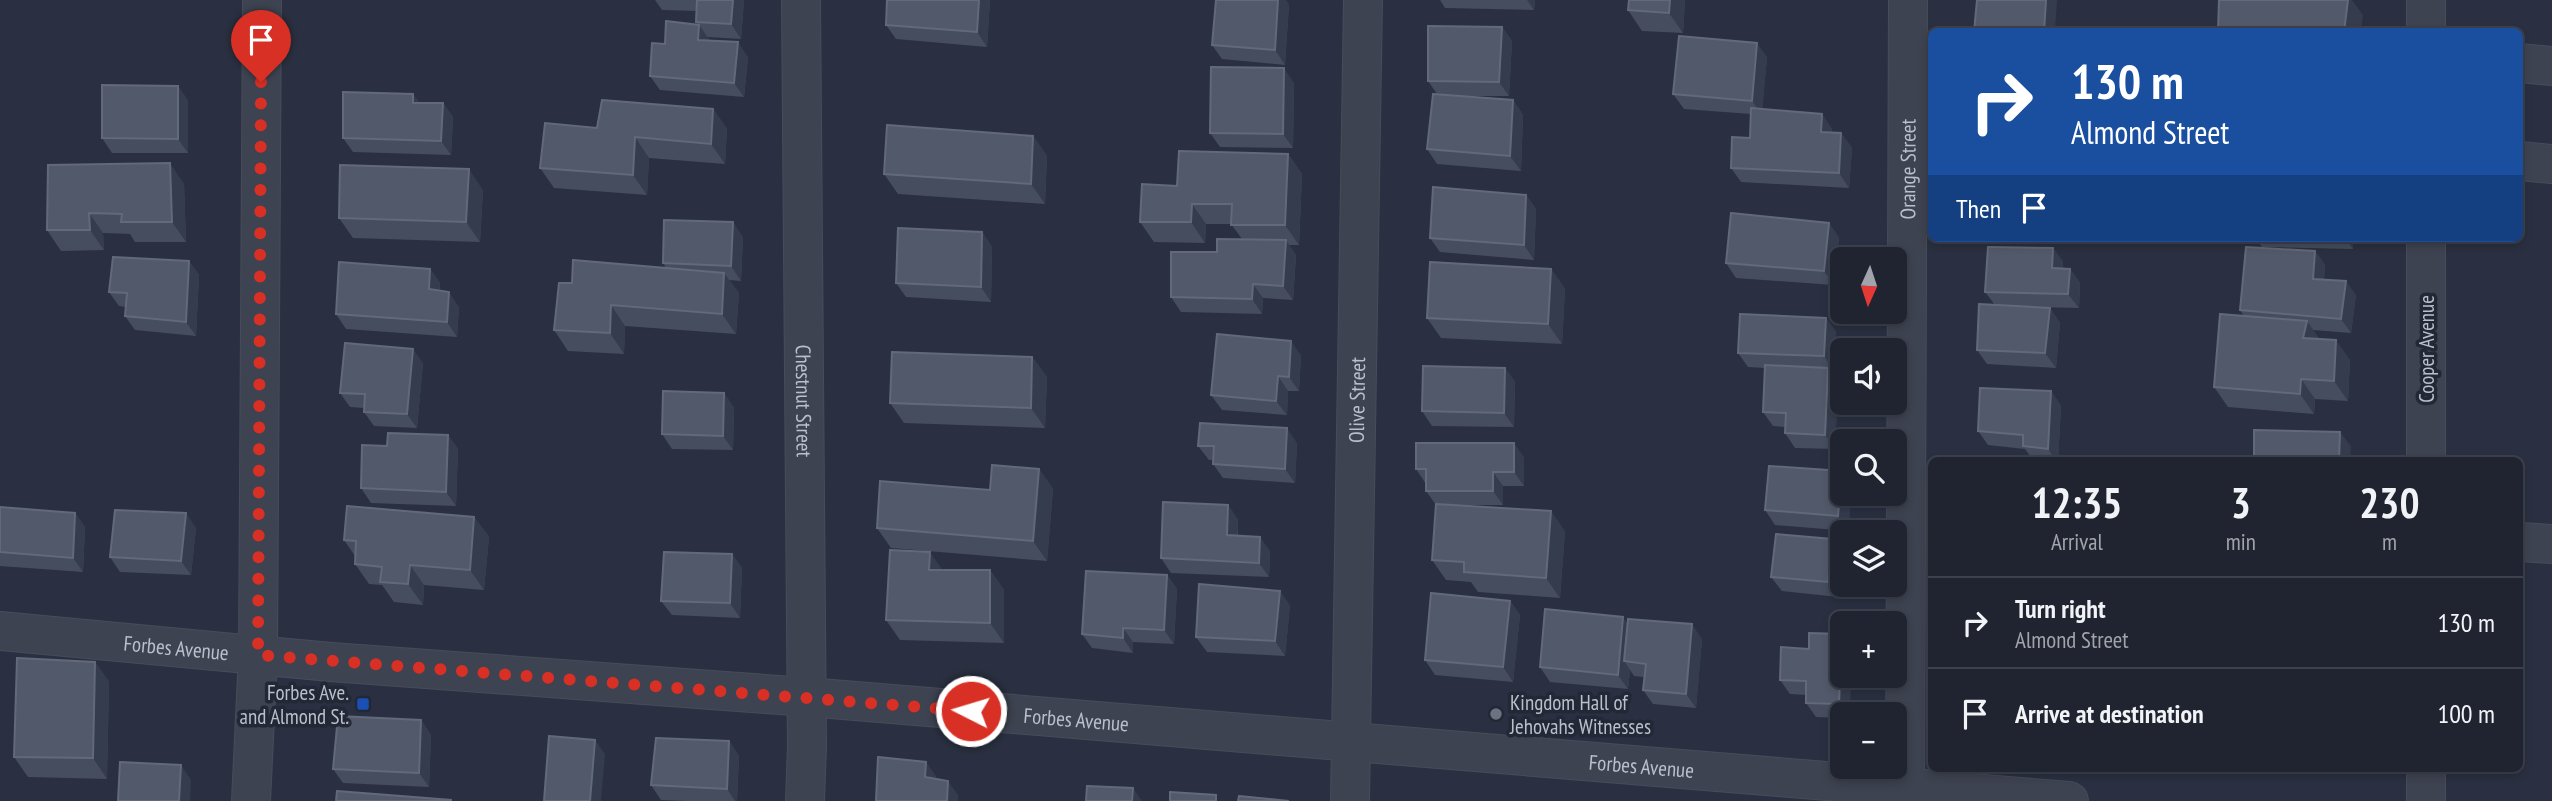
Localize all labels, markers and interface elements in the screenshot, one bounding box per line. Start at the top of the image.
pin [231,10,291,82]
icon: arrive [242,21,280,59]
text: 130 m [2071,49,2184,113]
icon: right [1956,56,2047,147]
text: Almond Street [2071,111,2229,153]
street label: Orange Street [1894,118,1921,219]
icon: arrive [2015,189,2053,227]
text: Then [1956,192,2001,225]
north arrow [1830,247,1908,324]
map controls [1830,247,1907,779]
street label: Cooper Avenue [2413,295,2440,403]
button: sound [1830,338,1907,415]
street label: Chestnut Street [790,345,818,458]
street label: Olive Street [1342,357,1371,443]
button: search [1830,429,1907,506]
text: 12:35 [2031,475,2122,530]
text: 3 [2231,475,2251,530]
text: 230 [2359,475,2420,530]
button: layers [1830,520,1907,597]
text: Arrival [2051,527,2103,556]
text: min [2226,527,2256,556]
text: m [2382,527,2397,556]
text: Turn right [2015,592,2106,625]
icon: right [1956,604,1994,642]
text: 130 m [2437,606,2495,639]
button: + [1830,611,1907,688]
text: Almond Street [2015,625,2129,654]
street label: Forbes Avenue [122,629,230,666]
position arrow [934,674,1008,748]
place label: Forbes Ave. and Almond St. [240,679,349,730]
place label: Kingdom Hall of Jehovahs Witnesses [1509,689,1651,740]
icon: arrive [1956,695,1994,733]
marker: Forbes Ave. and Almond St. [355,696,371,712]
text: Arrive at destination [2015,697,2204,730]
text: 100 m [2437,697,2495,730]
street label: Forbes Avenue [1023,701,1130,737]
button: − [1830,702,1907,779]
marker: Kingdom Hall of Jehovahs Witnesses [1488,706,1504,722]
street label: Forbes Avenue [1588,748,1695,784]

